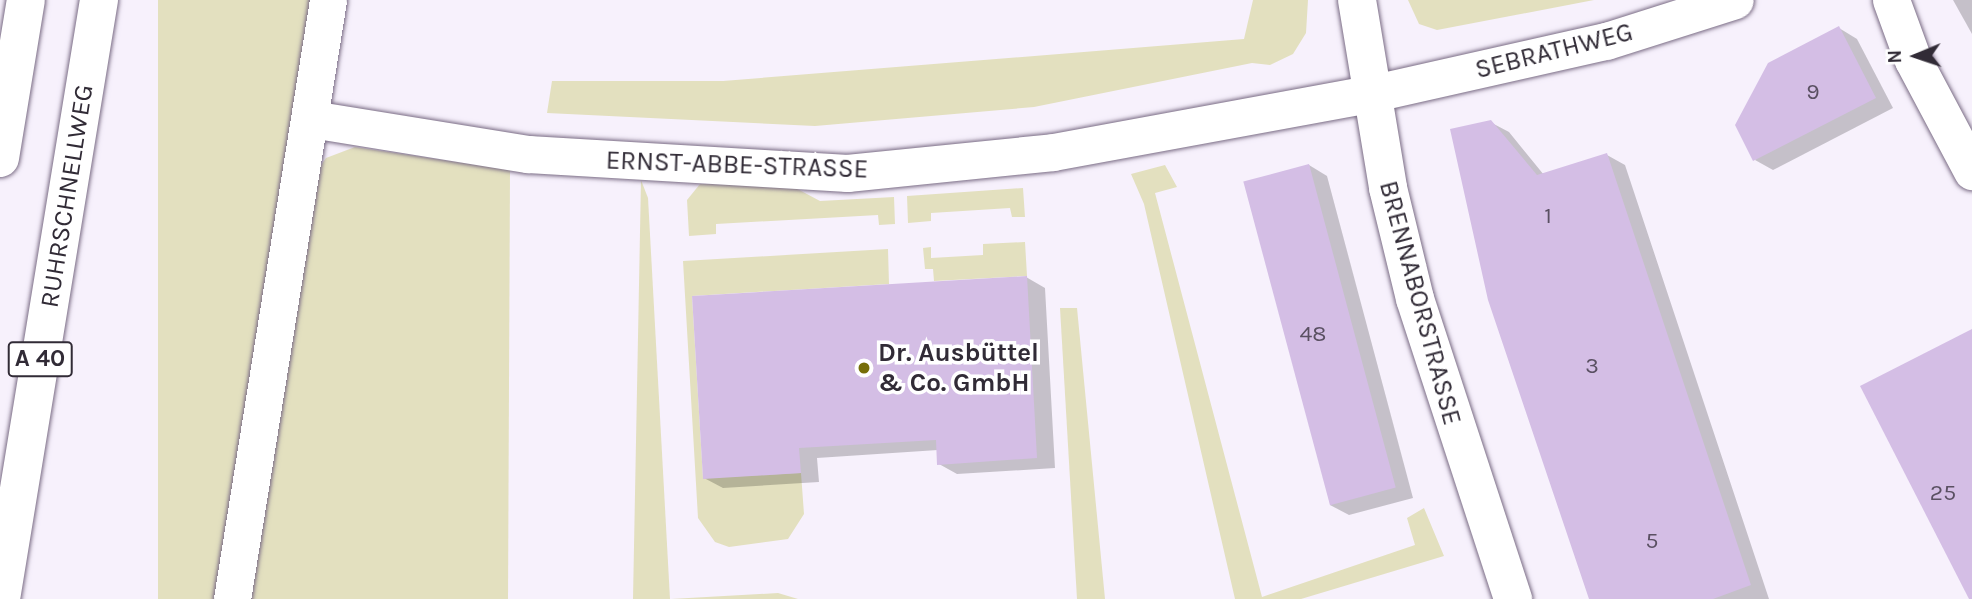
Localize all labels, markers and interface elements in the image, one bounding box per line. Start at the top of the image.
street label: SEBRATHWEG [1472,16,1636,86]
north arrow [1881,21,1951,91]
text: N [1884,50,1906,64]
house number: 9 [1806,78,1820,106]
street label: RUHRSCHNELLWEG [34,82,100,310]
street label: ERNST-ABBE-STRASSE [605,145,869,185]
street label: BRENNABORSTRASSE [1372,177,1468,429]
house number: 1 [1544,202,1552,230]
house number: 48 [1300,320,1326,348]
place label: Dr. Ausbüttel & Co. GmbH [878,337,1039,398]
road number: A 40 [7,338,73,380]
house number: 3 [1585,352,1599,380]
marker: Dr. Ausbüttel & Co. GmbH [856,360,872,376]
house number: 25 [1930,479,1956,507]
house number: 5 [1646,527,1658,555]

